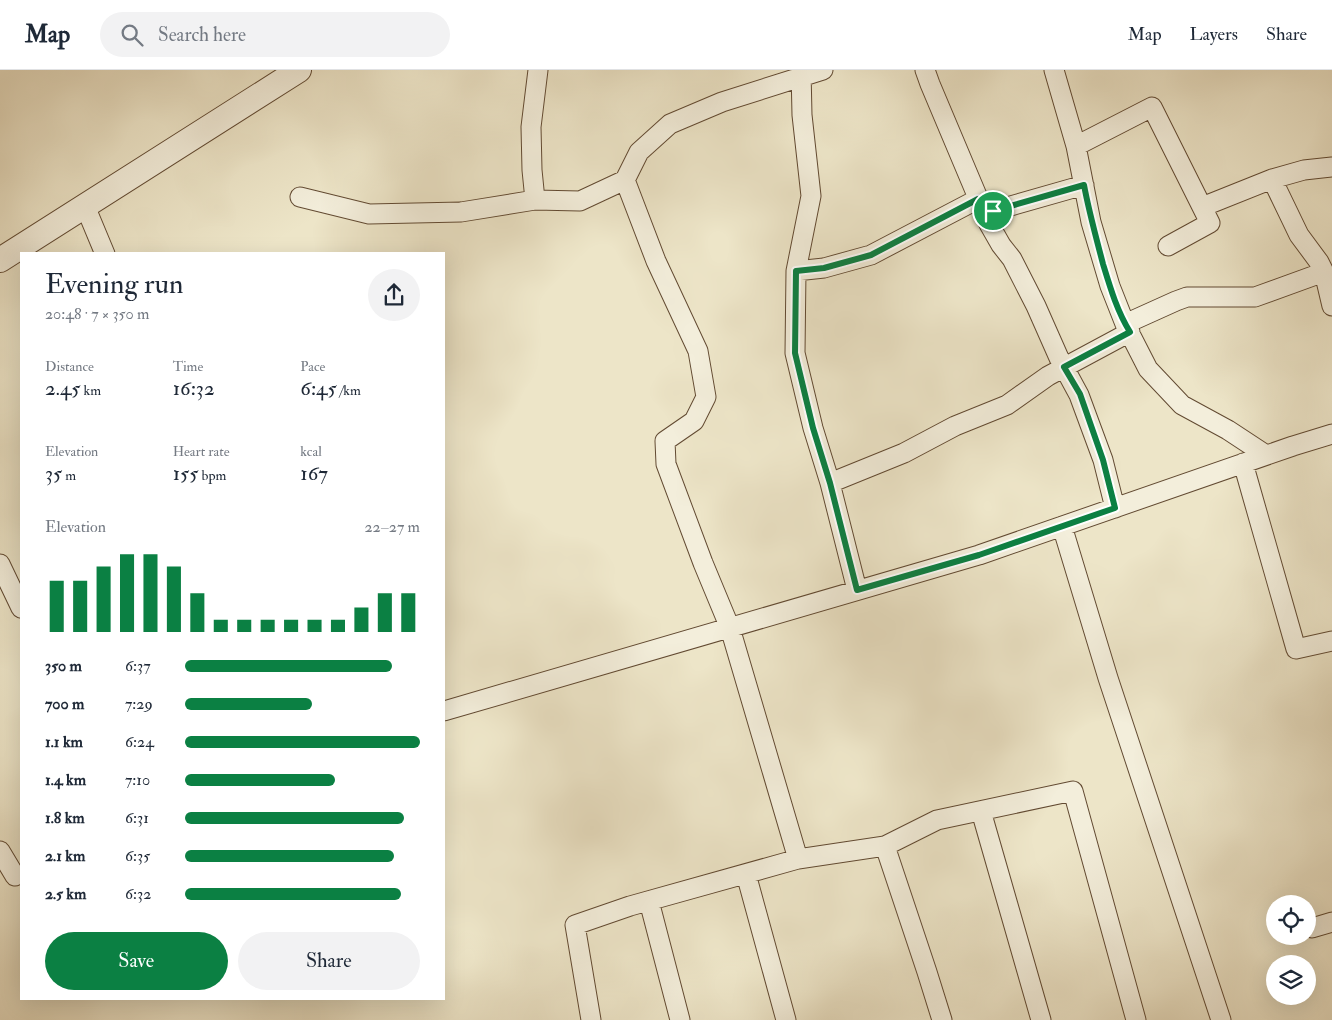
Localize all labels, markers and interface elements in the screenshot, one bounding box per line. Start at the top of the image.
search box [100,12,450,57]
text: Map [25,19,70,50]
icon: search [118,21,146,49]
text: Search here [158,23,246,47]
text: Map [1128,23,1162,46]
text: Layers [1190,23,1238,46]
text: Share [1266,23,1307,46]
pin [972,190,1014,232]
icon: arrive [979,197,1007,225]
text: Evening run [45,267,183,302]
button: share [368,269,420,321]
text: 20:48 · 7 × 350 m [45,304,149,324]
text: Distance [45,358,94,375]
text: Time [173,358,203,375]
text: Pace [300,358,325,375]
text: 2.45 [45,375,81,402]
text: 16:32 [173,375,215,402]
text: 6:45 [300,375,337,402]
text: km [81,382,101,399]
text: /km [337,382,361,399]
text: Elevation [45,443,98,460]
text: Heart rate [173,443,230,460]
text: kcal [300,443,322,460]
text: 35 [45,460,62,487]
text: 155 [173,460,199,487]
text: 167 [300,460,328,487]
text: m [62,467,76,484]
text: bpm [199,467,226,484]
text: Elevation [45,517,106,537]
text: 22–27 m [365,517,420,537]
text: 350 m [45,656,82,676]
text: 6:37 [125,656,151,676]
text: 700 m [45,694,84,714]
text: 7:29 [125,694,153,714]
text: 1.1 km [45,732,83,752]
text: 6:24 [125,732,154,752]
text: 1.4 km [45,770,86,790]
text: 7:10 [125,770,150,790]
text: 1.8 km [45,808,85,828]
text: 6:31 [125,808,149,828]
text: 2.1 km [45,846,85,866]
text: 6:35 [125,846,150,866]
text: 2.5 km [45,884,86,904]
text: 6:32 [125,884,151,904]
map controls [1266,895,1316,1005]
button: locate [1266,895,1316,945]
button: Save [45,932,228,990]
button: Share [238,932,420,990]
button: layers [1266,955,1316,1005]

